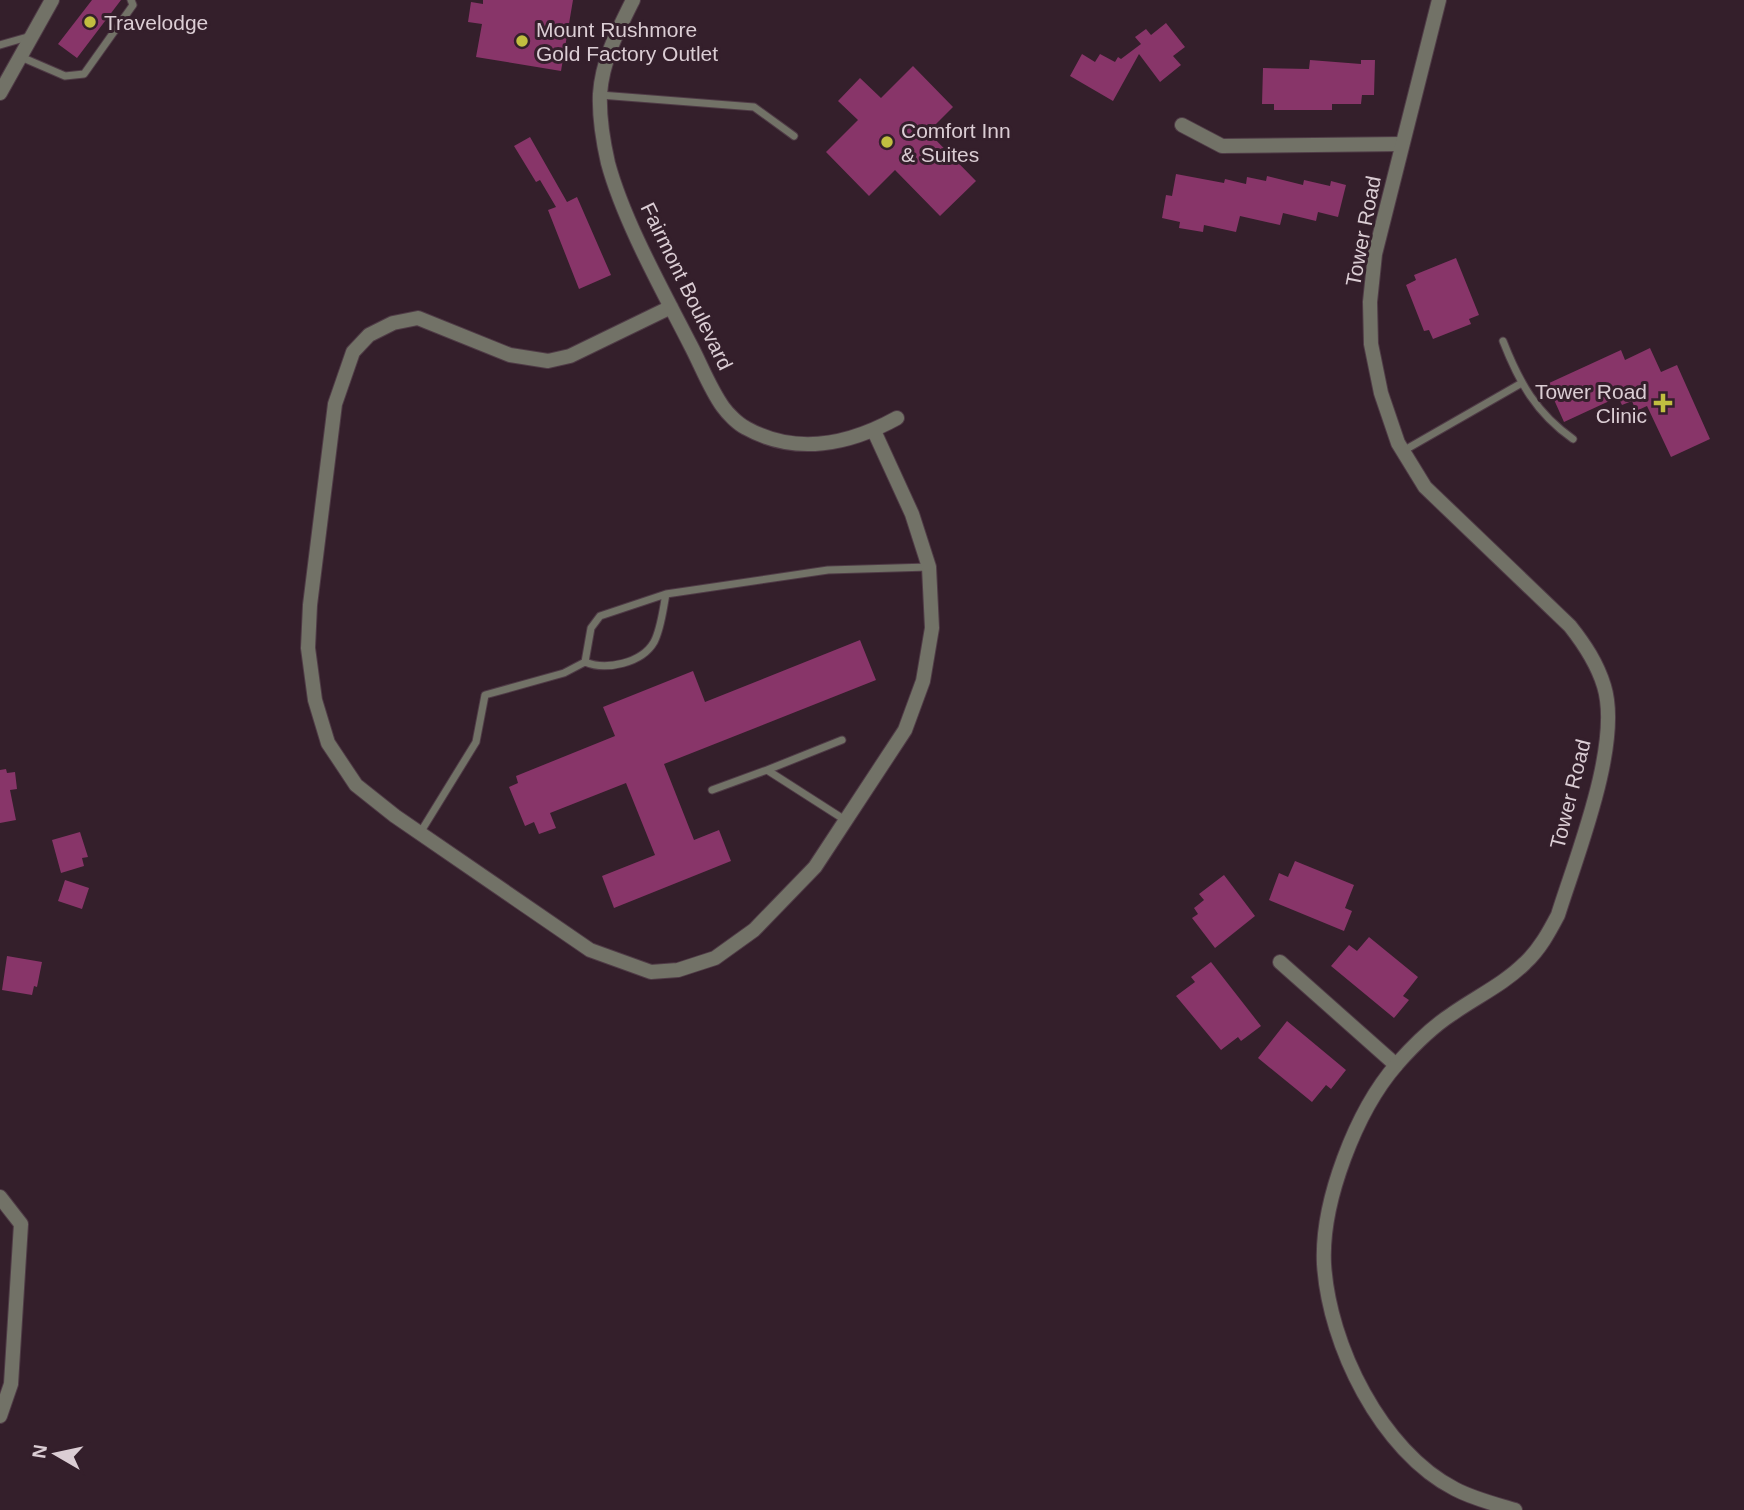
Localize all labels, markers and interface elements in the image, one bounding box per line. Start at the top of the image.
place label: Travelodge [104,11,208,34]
marker: Travelodge [82,14,98,30]
place label: Mount Rushmore Gold Factory Outlet [536,18,718,65]
marker: Mount Rushmore Gold Factory Outlet [514,33,530,49]
place label: Comfort Inn & Suites [901,119,1011,166]
marker: Comfort Inn & Suites [879,134,895,150]
street label: Tower Road [1341,174,1385,288]
street label: Fairmont Boulevard [636,199,738,373]
place label: Tower Road Clinic [1535,380,1647,427]
marker: Tower Road Clinic [1653,393,1673,413]
street label: Tower Road [1545,737,1595,851]
north arrow [21,1419,91,1489]
text: N [28,1443,51,1460]

